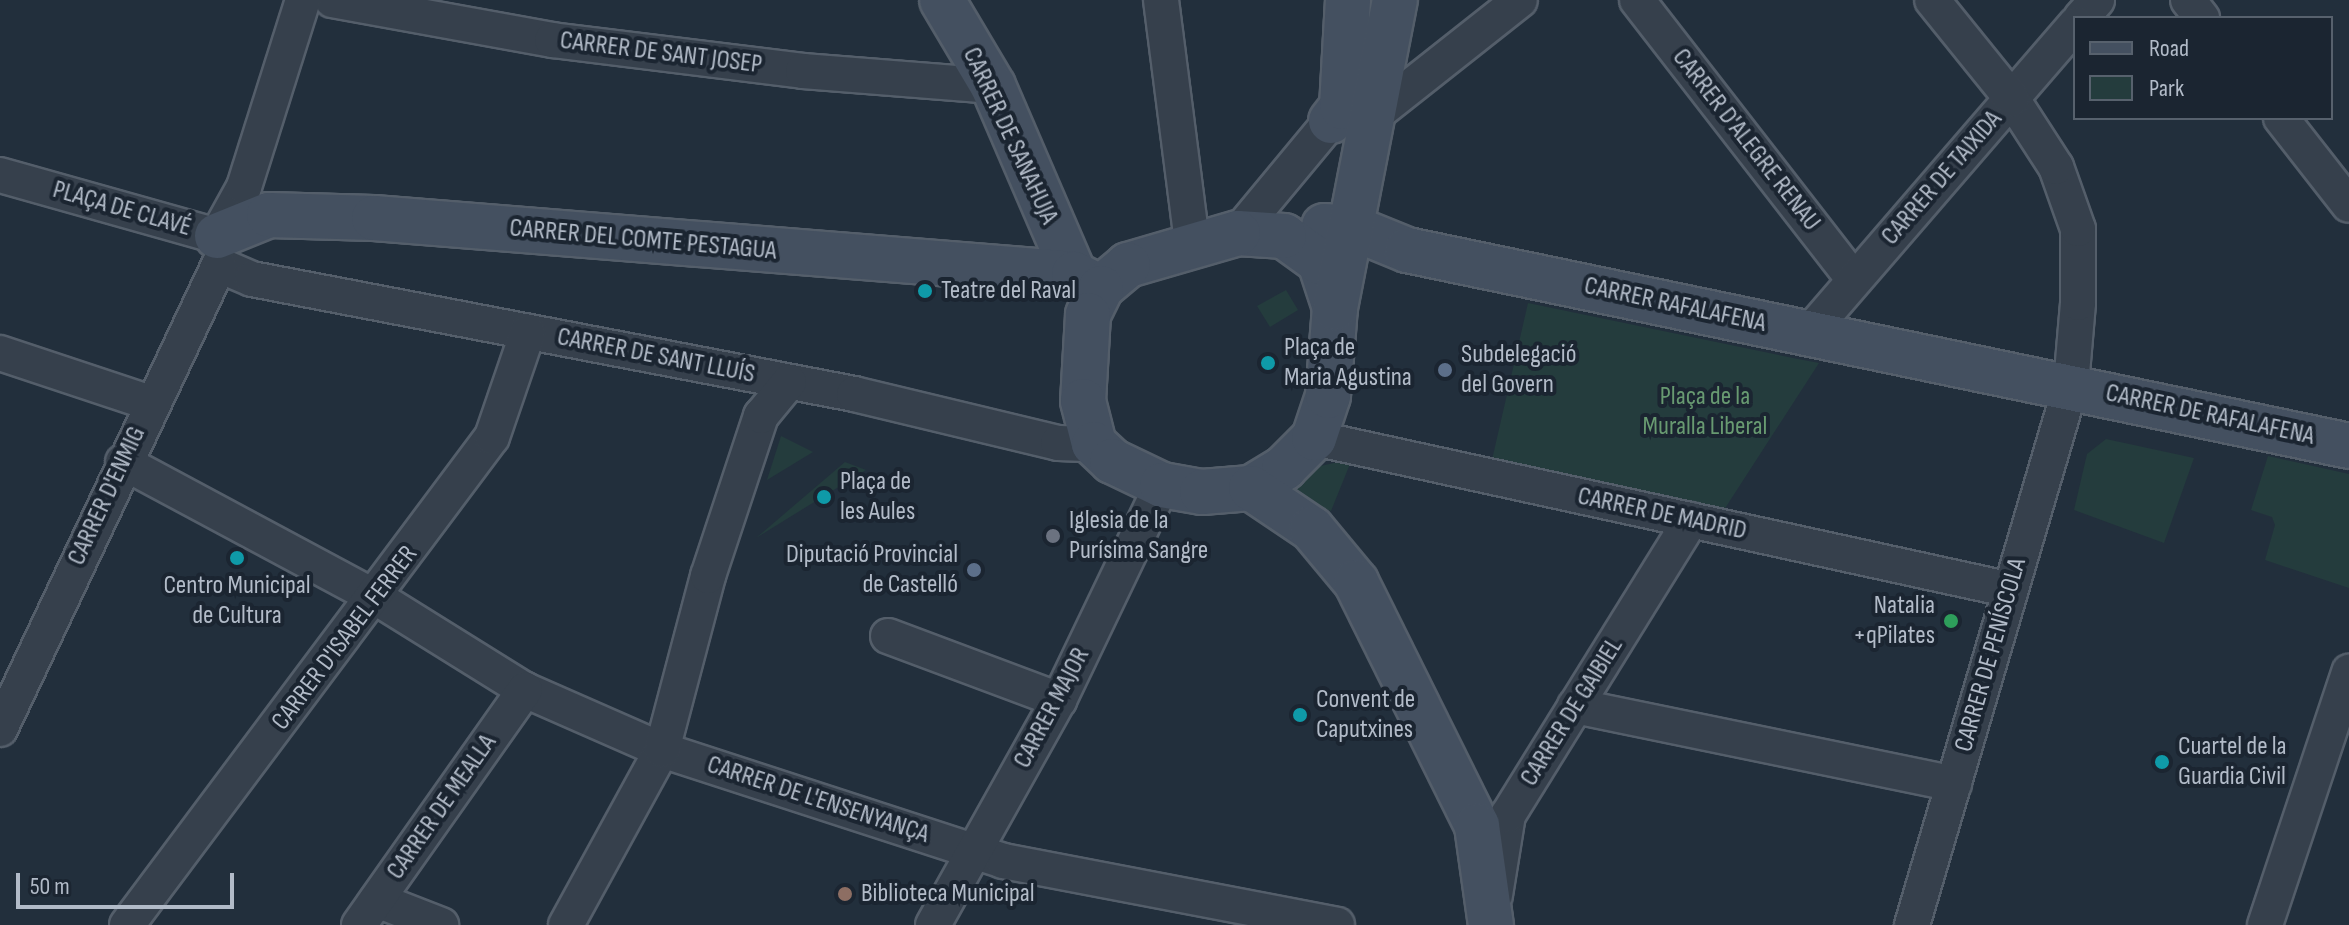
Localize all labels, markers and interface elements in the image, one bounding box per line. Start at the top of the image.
legend [2073,16,2333,120]
street label: CARRER DE SANT JOSEP [558,25,764,81]
text: Road [2149,34,2189,63]
street label: CARRER DE SANAHUJA [955,43,1065,229]
street label: CARRER D'ALEGRE RENAU [1665,43,1827,237]
text: Park [2149,74,2184,103]
street label: CARRER DE TAIXIDA [1875,104,2009,252]
street label: PLAÇA DE CLAVÉ [49,174,195,244]
street label: CARRER DEL COMTE PESTAGUA [508,213,778,267]
street label: CARRER RAFALAFENA [1581,271,1769,339]
place label: Teatre del Raval [941,275,1076,307]
marker: Teatre del Raval [916,282,934,300]
street label: CARRER DE SANT LLUÍS [555,322,757,390]
place label: Plaça de Maria Agustina [1284,332,1412,394]
place label: Subdelegació del Govern [1461,339,1576,400]
marker: Plaça de Maria Agustina [1259,354,1277,372]
marker: Subdelegació del Govern [1436,361,1454,379]
street label: CARRER DE RAFALAFENA [2103,378,2317,452]
park label: Plaça de la Muralla Liberal [1643,381,1767,442]
street label: CARRER D'ENMIG [61,422,153,570]
place label: Plaça de les Aules [840,466,915,528]
street label: CARRER DE MADRID [1575,481,1749,547]
marker: Plaça de les Aules [815,488,833,506]
place label: Iglesia de la Purísima Sangre [1069,505,1208,566]
marker: Iglesia de la Purísima Sangre [1044,527,1062,545]
place label: Diputació Provincial de Castelló [786,539,958,600]
street label: CARRER D'ISABEL FERRER [266,540,424,736]
marker: Centro Municipal de Cultura [228,549,246,567]
street label: CARRER DE PENÍSCOLA [1948,555,2034,755]
marker: Diputació Provincial de Castelló [965,561,983,579]
place label: Centro Municipal de Cultura [163,570,311,632]
place label: Natalia +qPilates [1853,590,1935,652]
marker: Natalia +qPilates [1942,612,1960,630]
street label: CARRER DE GAIBIEL [1514,632,1630,792]
street label: CARRER MAJOR [1007,643,1097,773]
place label: Convent de Caputxines [1316,684,1415,746]
marker: Convent de Caputxines [1291,706,1309,724]
street label: CARRER DE MEALLA [380,728,504,886]
place label: Cuartel de la Guardia Civil [2178,731,2287,792]
street label: CARRER DE L'ENSENYANÇA [703,749,933,851]
marker: Cuartel de la Guardia Civil [2153,753,2171,771]
scale bar [20,857,238,907]
text: 50 m [30,872,70,901]
place label: Biblioteca Municipal [861,878,1035,910]
marker: Biblioteca Municipal [836,885,854,903]

